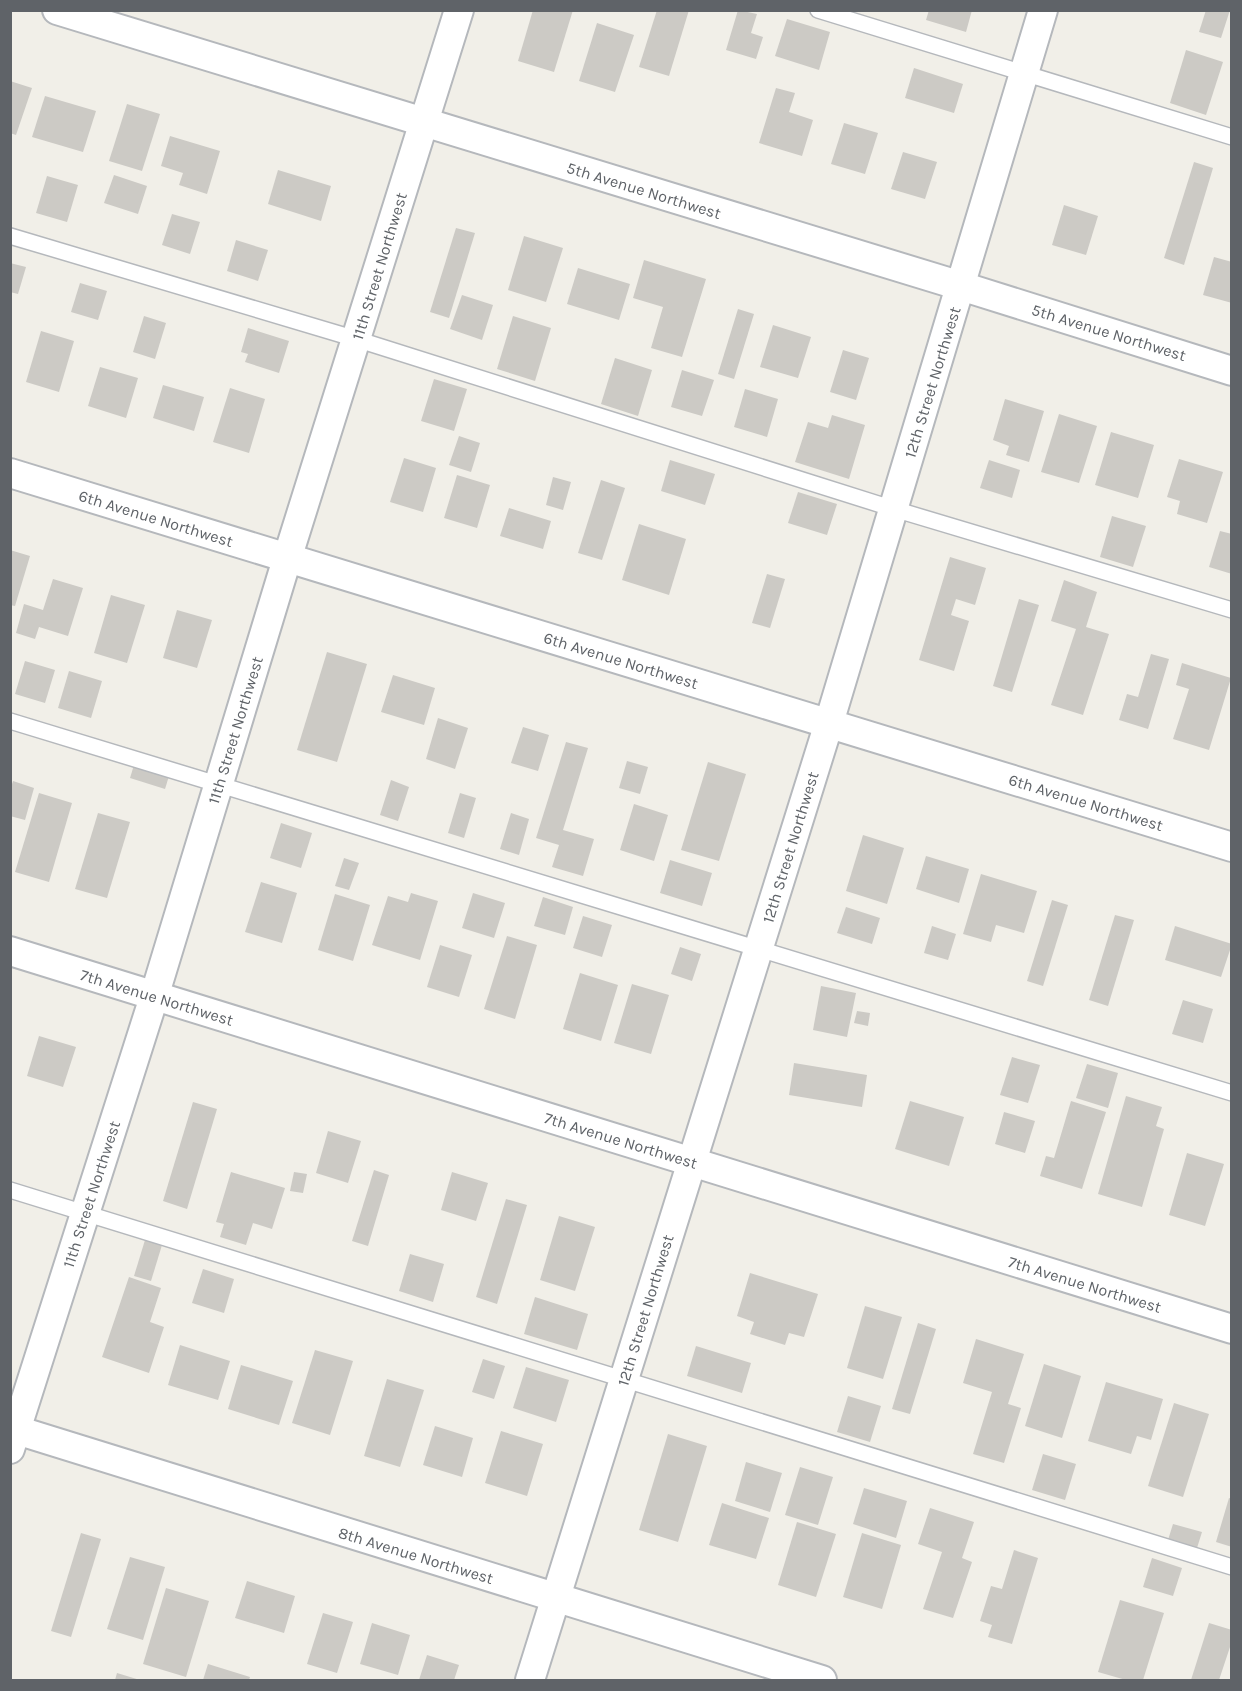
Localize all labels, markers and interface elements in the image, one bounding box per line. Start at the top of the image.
street label: 5th Avenue Northwest [564,158,723,223]
street label: 11th Street Northwest [348,190,411,342]
street label: 5th Avenue Northwest [1029,300,1188,365]
street label: 12th Street Northwest [900,304,965,460]
street label: 6th Avenue Northwest [76,486,235,551]
street label: 6th Avenue Northwest [541,628,700,693]
street label: 11th Street Northwest [204,654,267,806]
street label: 12th Street Northwest [758,769,823,925]
street label: 6th Avenue Northwest [1006,770,1165,835]
street label: 7th Avenue Northwest [78,965,236,1030]
street label: 7th Avenue Northwest [542,1108,700,1173]
street label: 11th Street Northwest [59,1118,124,1270]
street label: 12th Street Northwest [613,1232,678,1388]
street label: 7th Avenue Northwest [1006,1252,1164,1317]
street label: 8th Avenue Northwest [336,1523,496,1588]

